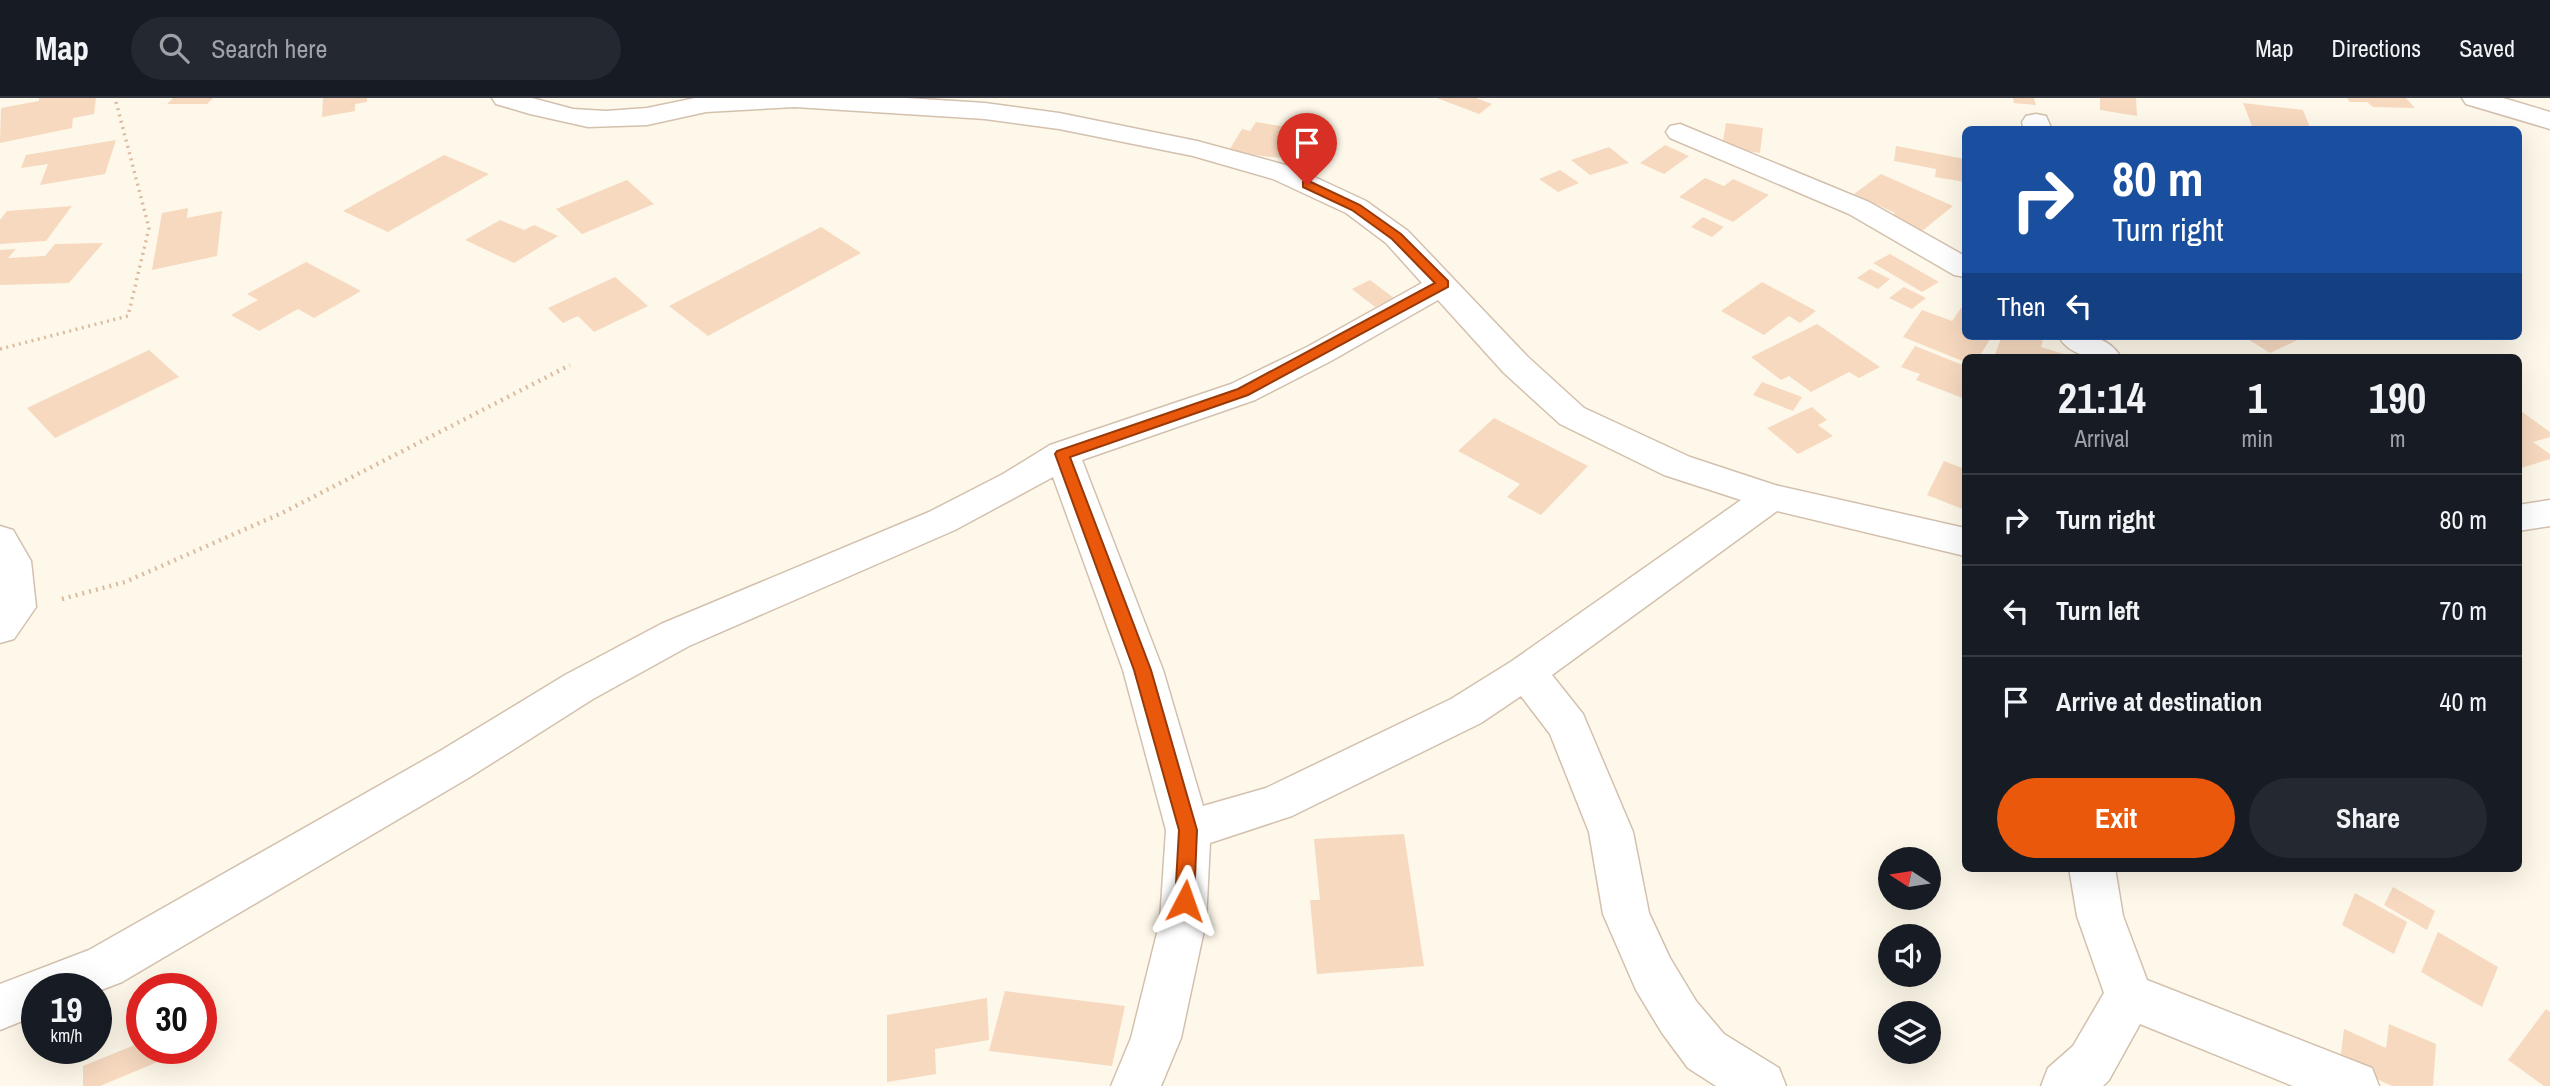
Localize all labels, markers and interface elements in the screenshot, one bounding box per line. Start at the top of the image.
search box [131,17,621,80]
text: Map [35,26,89,70]
icon: search [155,29,193,67]
text: Search here [211,31,327,66]
text: Map [2255,32,2293,64]
text: Directions [2331,32,2421,64]
text: Saved [2459,32,2515,64]
pin [1277,113,1337,185]
icon: arrive [1288,124,1326,162]
text: 80 m [2112,145,2204,211]
icon: right [1997,154,2088,245]
text: Turn right [2112,208,2224,251]
icon: left [2060,287,2098,325]
text: Then [1997,289,2046,324]
text: 21:14 [2058,370,2146,426]
text: 1 [2248,370,2267,426]
text: 190 [2369,370,2426,426]
text: Arrival [2075,423,2129,454]
text: min [2242,423,2273,454]
text: m [2390,423,2405,454]
icon: right [1997,501,2035,539]
text: Turn right [2056,502,2155,537]
text: 80 m [2440,502,2487,537]
icon: left [1997,592,2035,630]
text: Turn left [2056,593,2140,628]
text: 70 m [2440,593,2487,628]
icon: arrive [1997,683,2035,721]
text: Arrive at destination [2056,684,2262,719]
text: 40 m [2440,684,2487,719]
button: Exit [1997,778,2235,858]
button: Share [2249,778,2487,858]
north arrow [1878,847,1941,910]
map controls [1878,847,1941,1064]
position arrow [1148,864,1222,938]
button: sound [1878,924,1941,987]
speed limit sign: 30 [126,973,217,1064]
text: 19 [51,986,82,1033]
button: layers [1878,1001,1941,1064]
text: km/h [51,1023,83,1048]

